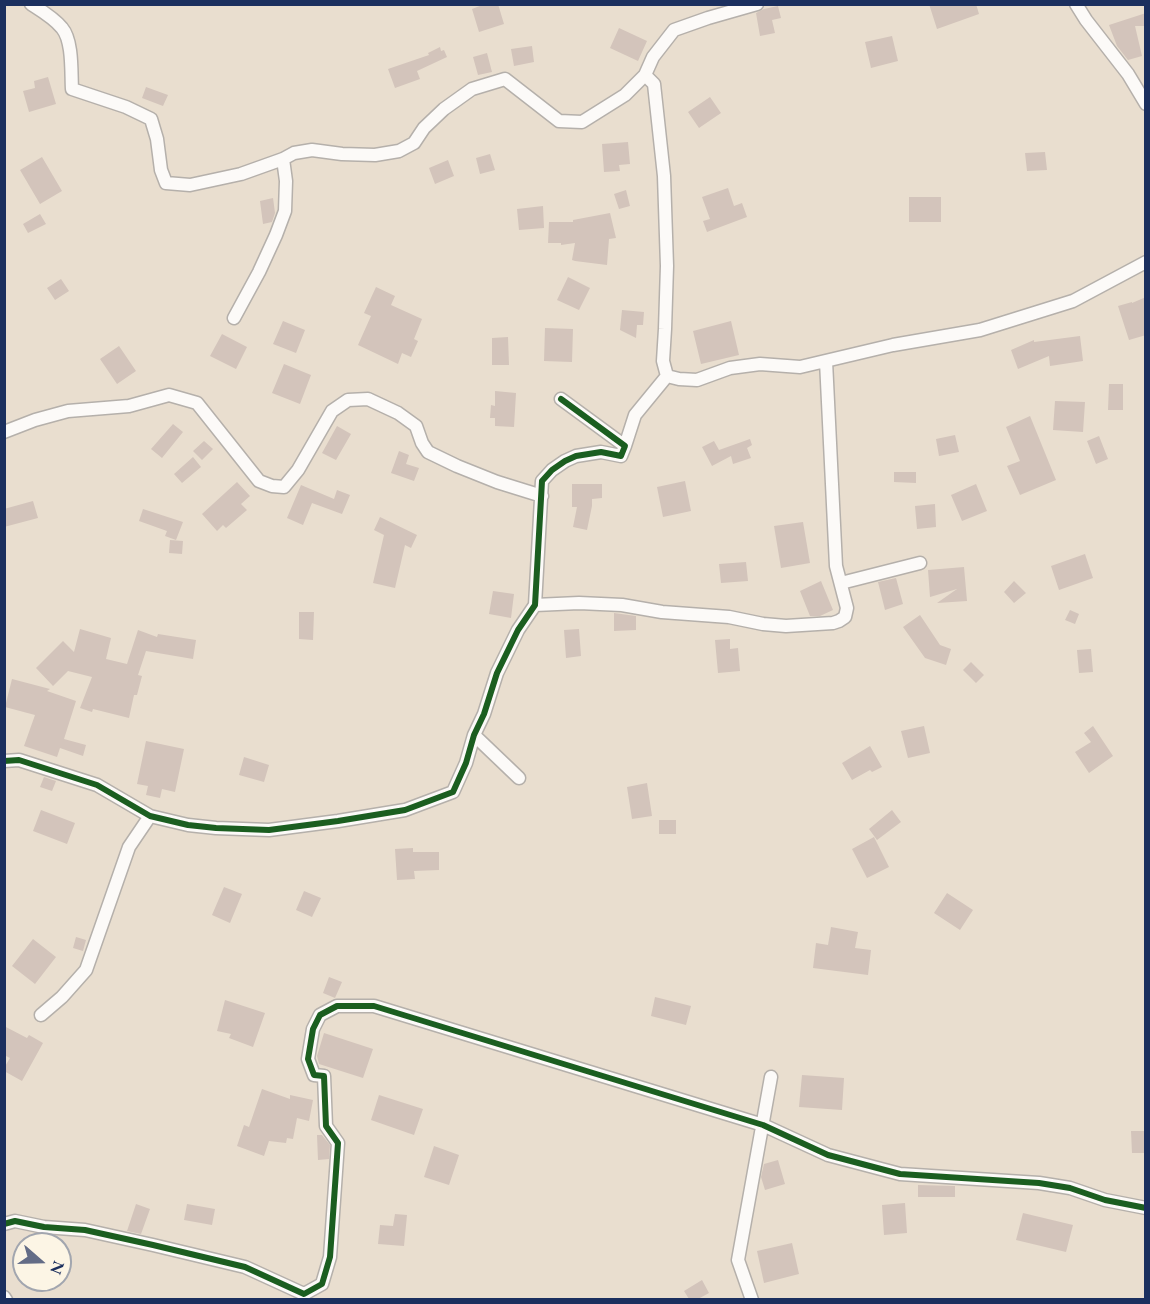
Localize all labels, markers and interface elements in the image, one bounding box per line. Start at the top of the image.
north arrow [12,1232,72,1292]
text: N [45,1258,70,1277]

